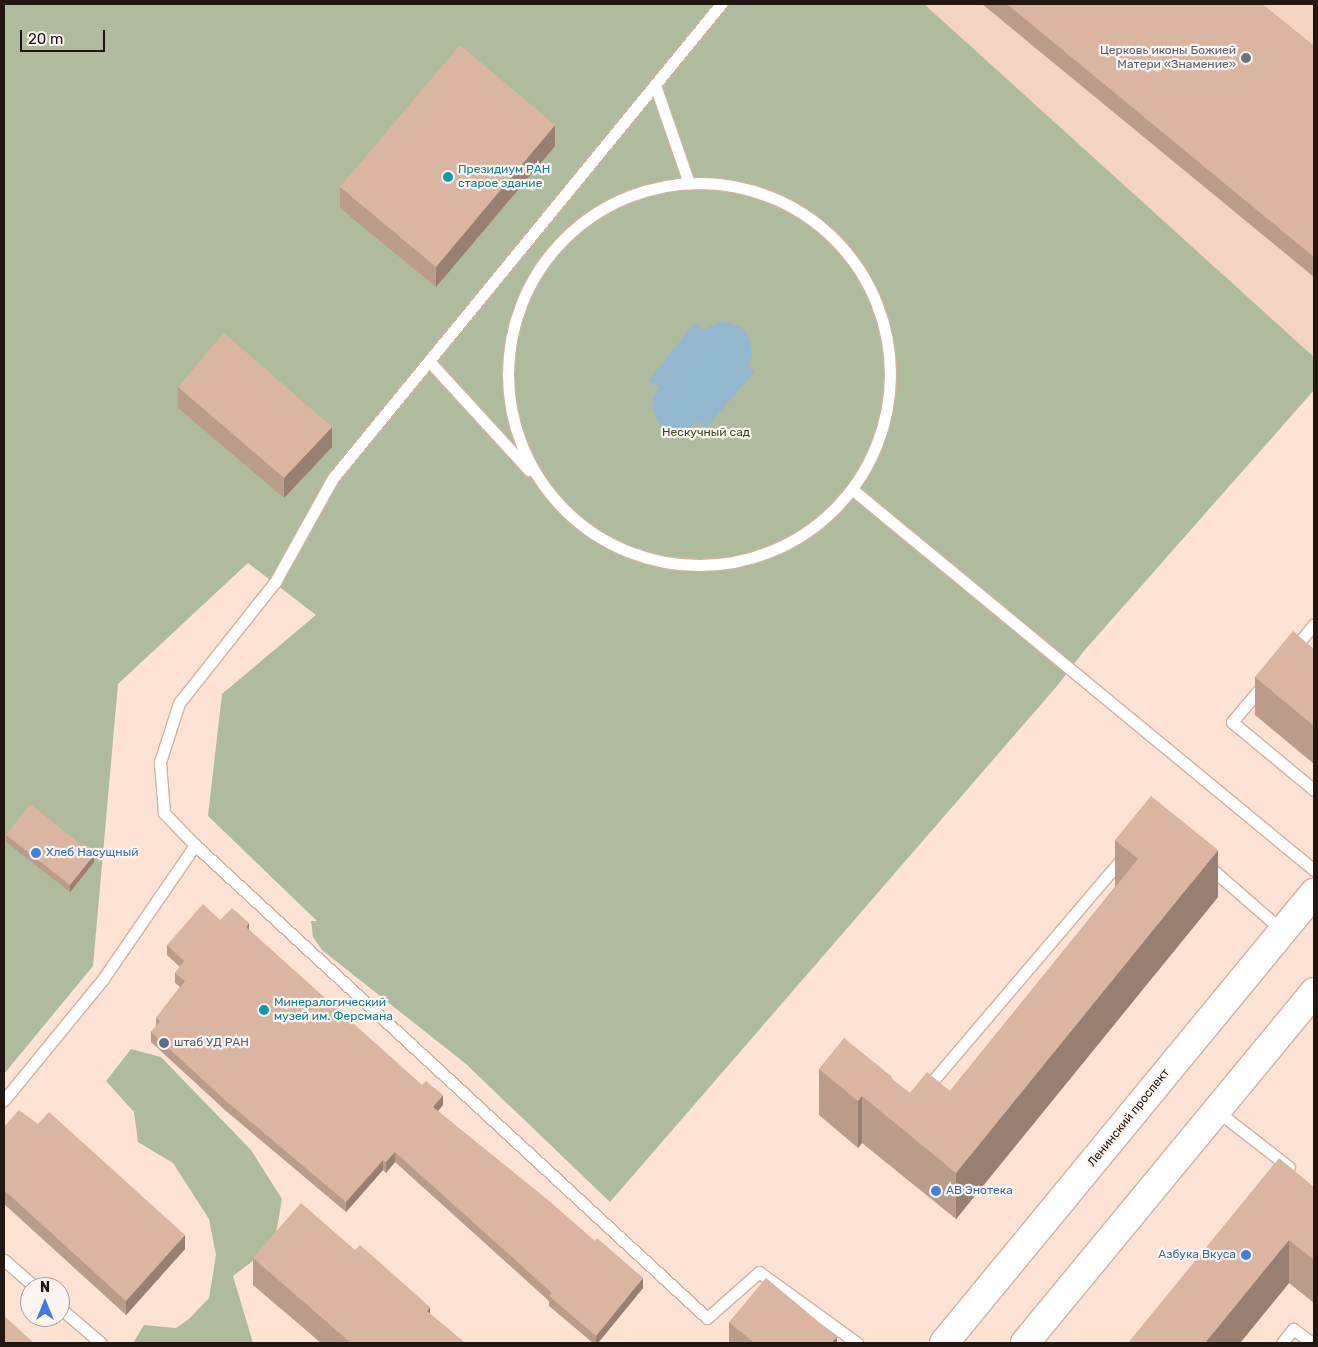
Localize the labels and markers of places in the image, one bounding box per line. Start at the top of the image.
place label: Церковь иконы Божией Матери «Знамение» [1100,44,1236,72]
marker: Церковь иконы Божией Матери «Знамение» [1240,52,1252,64]
place label: Президиум РАН старое здание [458,163,550,191]
marker: Президиум РАН старое здание [442,171,454,183]
place label: Хлеб Насущный [46,846,138,860]
marker: Хлеб Насущный [30,847,42,859]
place label: Минералогический музей им. Ферсмана [274,996,393,1024]
marker: Минералогический музей им. Ферсмана [258,1004,270,1016]
place label: штаб УД РАН [174,1036,249,1050]
marker: штаб УД РАН [158,1037,170,1049]
place label: АВ Энотека [946,1184,1013,1198]
marker: АВ Энотека [930,1185,942,1197]
place label: Азбука Вкуса [1158,1248,1236,1262]
marker: Азбука Вкуса [1240,1249,1252,1261]

